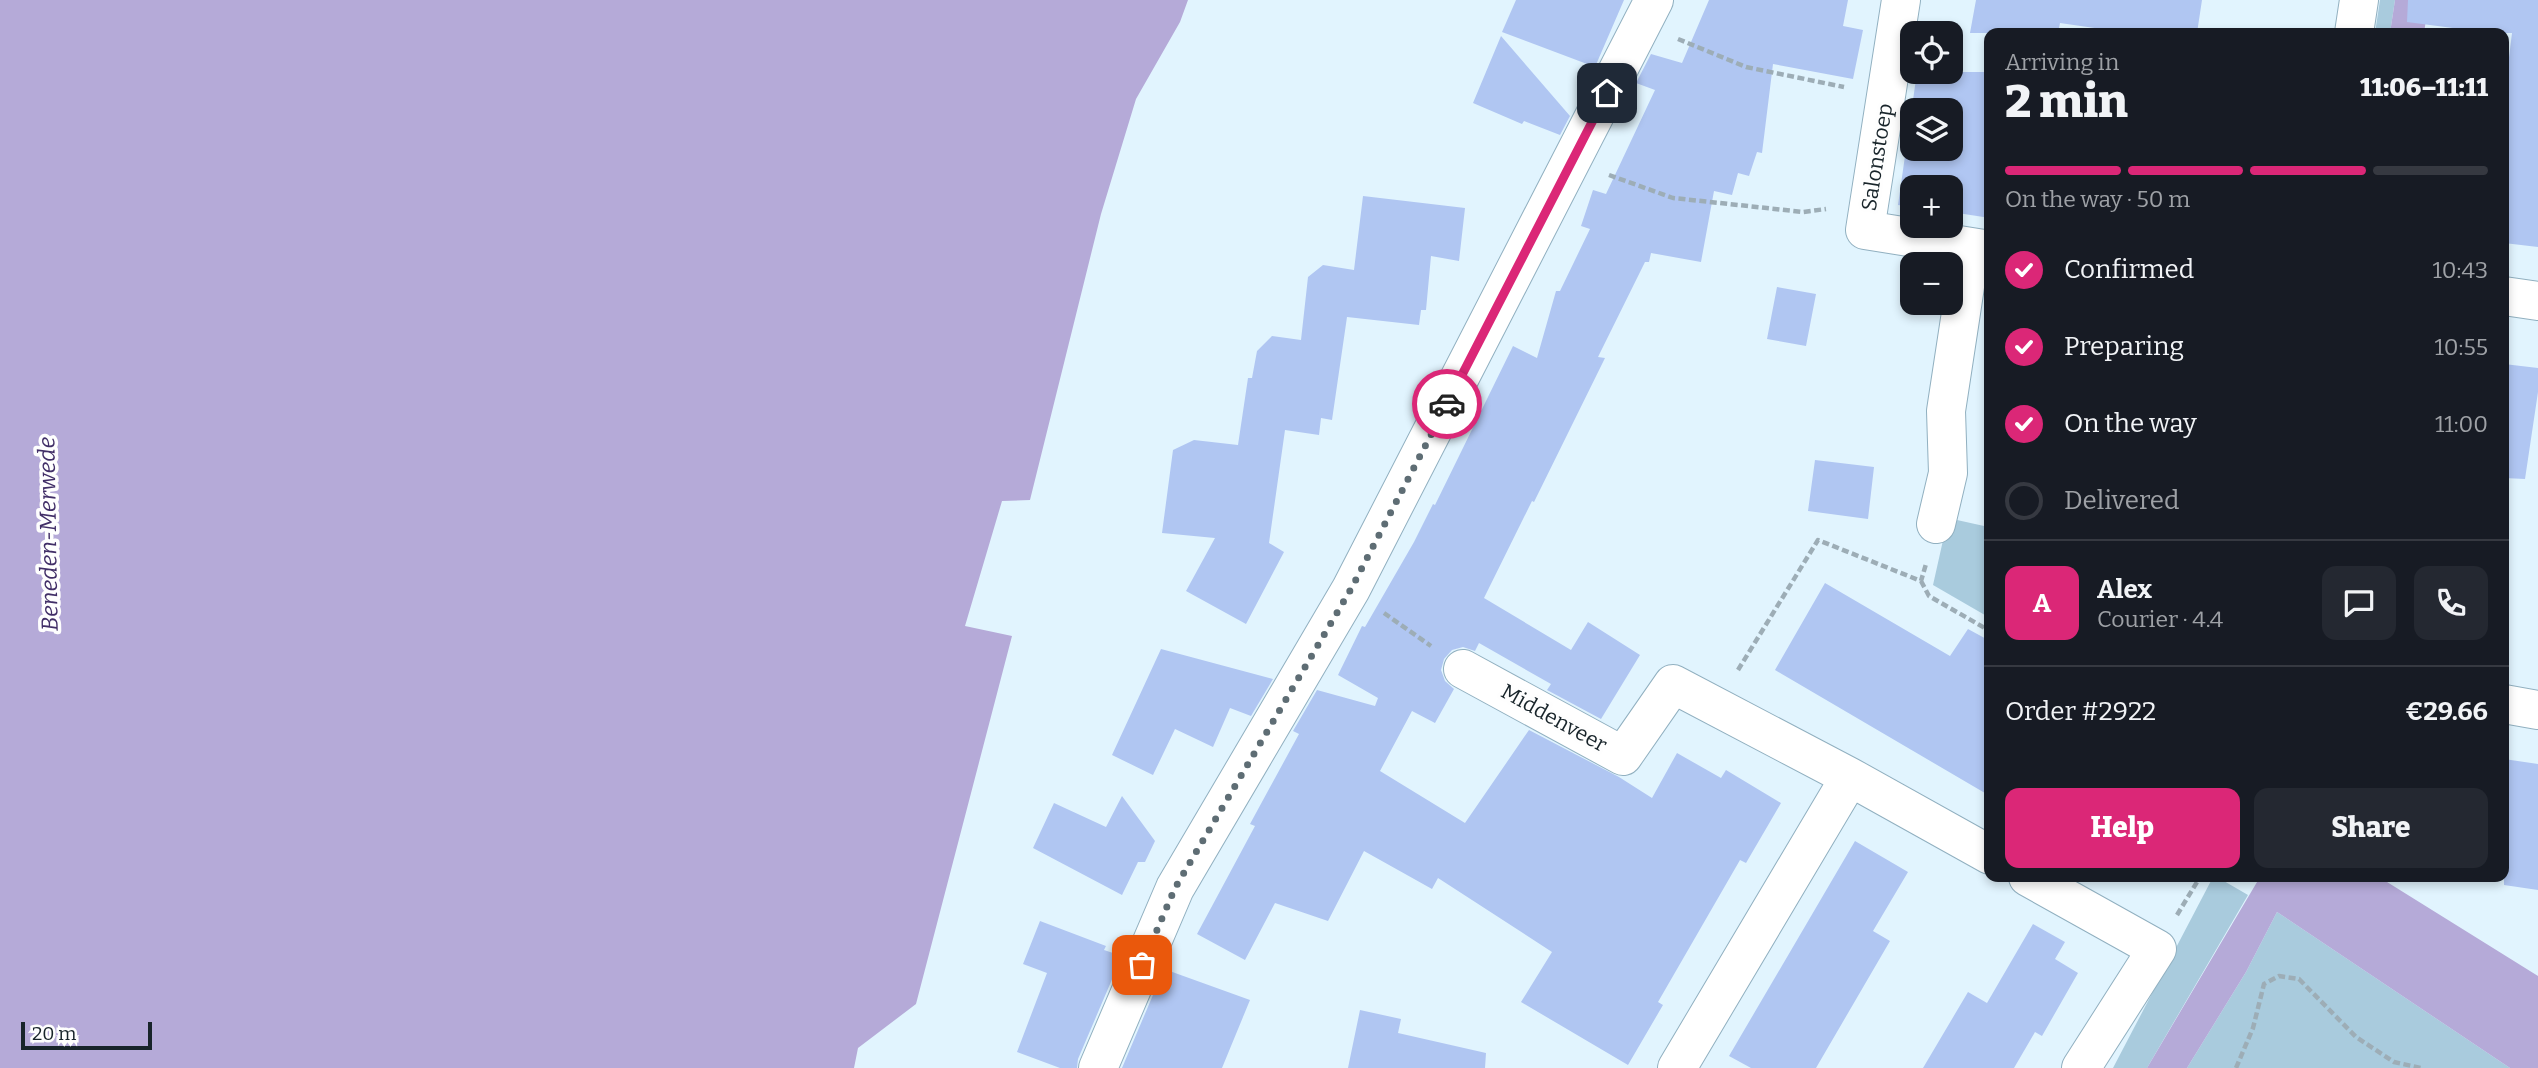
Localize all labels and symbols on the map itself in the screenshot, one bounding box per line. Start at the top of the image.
pin [1577,63,1637,123]
street label: Salonstoep [1856,101,1898,213]
courier [1412,369,1482,439]
water label: Beneden-Merwede [32,436,64,631]
street label: Middenveer [1497,678,1611,758]
pin [1112,935,1172,995]
scale bar [21,1019,152,1051]

